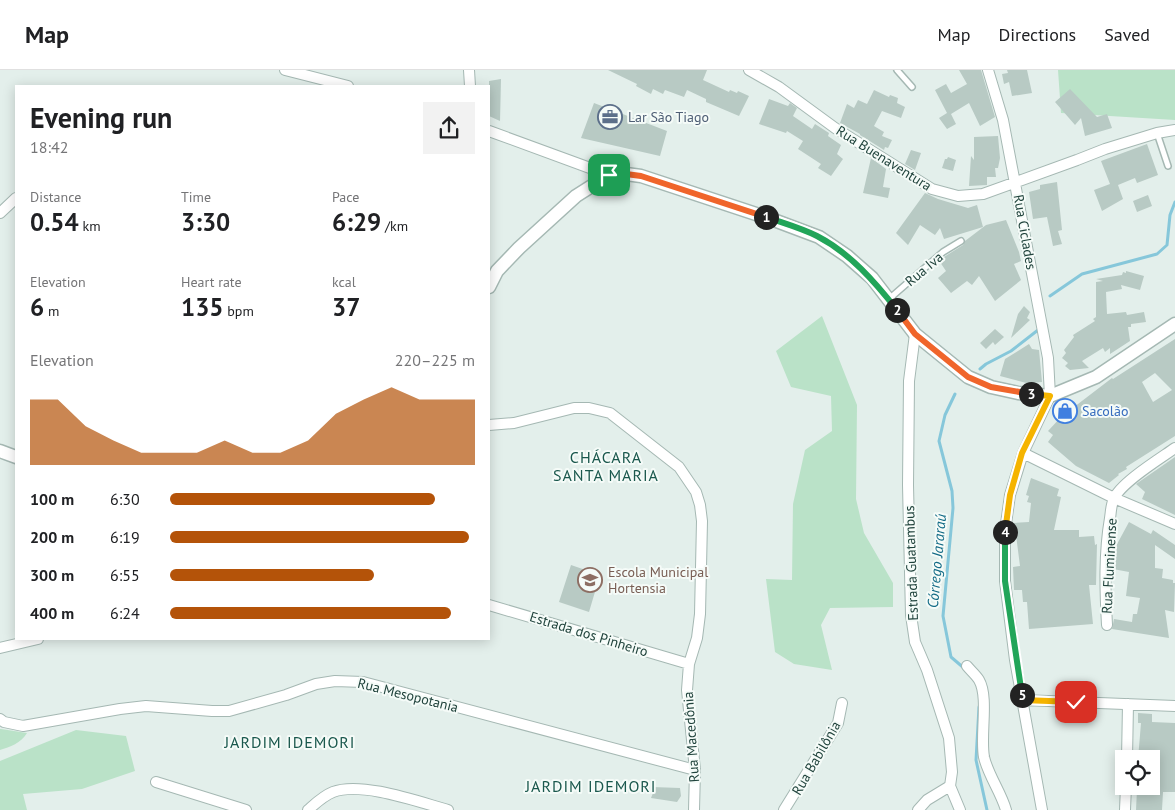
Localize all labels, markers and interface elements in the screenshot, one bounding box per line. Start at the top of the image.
text: Map [25,19,69,50]
text: Map [938,23,970,46]
text: Directions [998,23,1076,46]
text: Saved [1104,23,1150,46]
text: Evening run [30,99,172,136]
button: share [423,102,475,154]
office icon: Lar São Tiago [597,104,623,130]
place label: Lar São Tiago [628,108,709,126]
street label: Rua Buenaventura [833,121,935,195]
text: 18:42 [30,137,68,157]
pin [588,154,630,196]
icon: arrive [595,161,623,189]
text: Distance [30,188,81,206]
text: Time [181,188,211,206]
text: Pace [332,188,359,206]
street label: Rua Ciclades [1010,193,1040,271]
pin: 1 [754,204,778,230]
text: 0.54 [30,206,79,238]
text: 3:30 [181,206,230,238]
text: 6:29 [332,206,381,238]
text: 1 [763,208,770,226]
text: km [79,217,101,235]
text: /km [381,217,408,235]
street label: Rua Iva [901,248,947,290]
text: Elevation [30,273,86,291]
text: Heart rate [181,273,242,291]
text: kcal [332,273,356,291]
text: 6 [30,291,44,323]
text: 135 [181,291,224,323]
text: 37 [332,291,360,323]
pin: 2 [884,298,910,322]
text: 2 [894,301,901,319]
text: m [44,302,59,320]
text: bpm [224,302,254,320]
text: Elevation [30,350,94,370]
text: 220–225 m [395,350,475,370]
pin: 3 [1018,382,1044,406]
text: 3 [1028,385,1035,403]
shop icon: Sacolão [1052,398,1078,424]
place label: Sacolão [1082,402,1128,420]
district label: CHÁCARA SANTA MARIA [553,447,659,485]
text: 100 m [30,489,74,509]
text: 6:30 [110,489,140,509]
street label: Estrada Guatambus [900,505,922,621]
water label: Córrego Jararaú [923,513,950,609]
street label: Rua Fluminense [1098,518,1120,614]
pin: 4 [992,520,1018,544]
text: 4 [1002,523,1009,541]
text: 200 m [30,527,74,547]
text: 6:19 [110,527,140,547]
place label: Escola Municipal Hortensia [608,563,708,597]
text: 300 m [30,565,74,585]
text: 6:55 [110,565,140,585]
school or university icon: Escola Municipal Hortensia [577,567,603,593]
text: 400 m [30,603,74,623]
text: 6:24 [110,603,140,623]
street label: Estrada dos Pinheiro [528,607,650,661]
street label: Rua Mesopotania [356,674,460,716]
pin [1055,681,1097,723]
pin: 5 [1010,682,1034,708]
text: 5 [1019,686,1026,704]
icon: check [1062,688,1090,716]
street label: Rua Macedônia [679,691,703,783]
street label: Rua Babilônia [788,718,845,798]
district label: JARDIM IDEMORI [223,732,356,752]
map controls [1115,750,1160,795]
button: locate [1115,750,1160,795]
district label: JARDIM IDEMORI [524,776,657,796]

